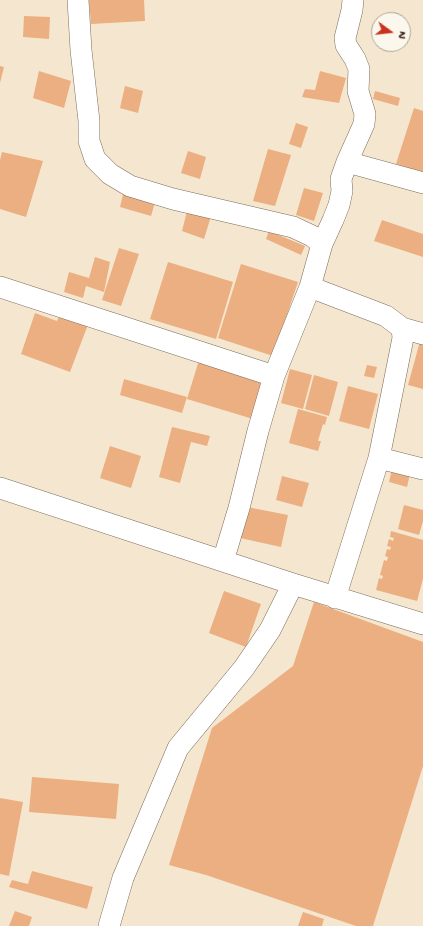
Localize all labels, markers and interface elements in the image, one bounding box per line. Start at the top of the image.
north arrow [371,12,411,52]
text: N [395,30,408,40]

